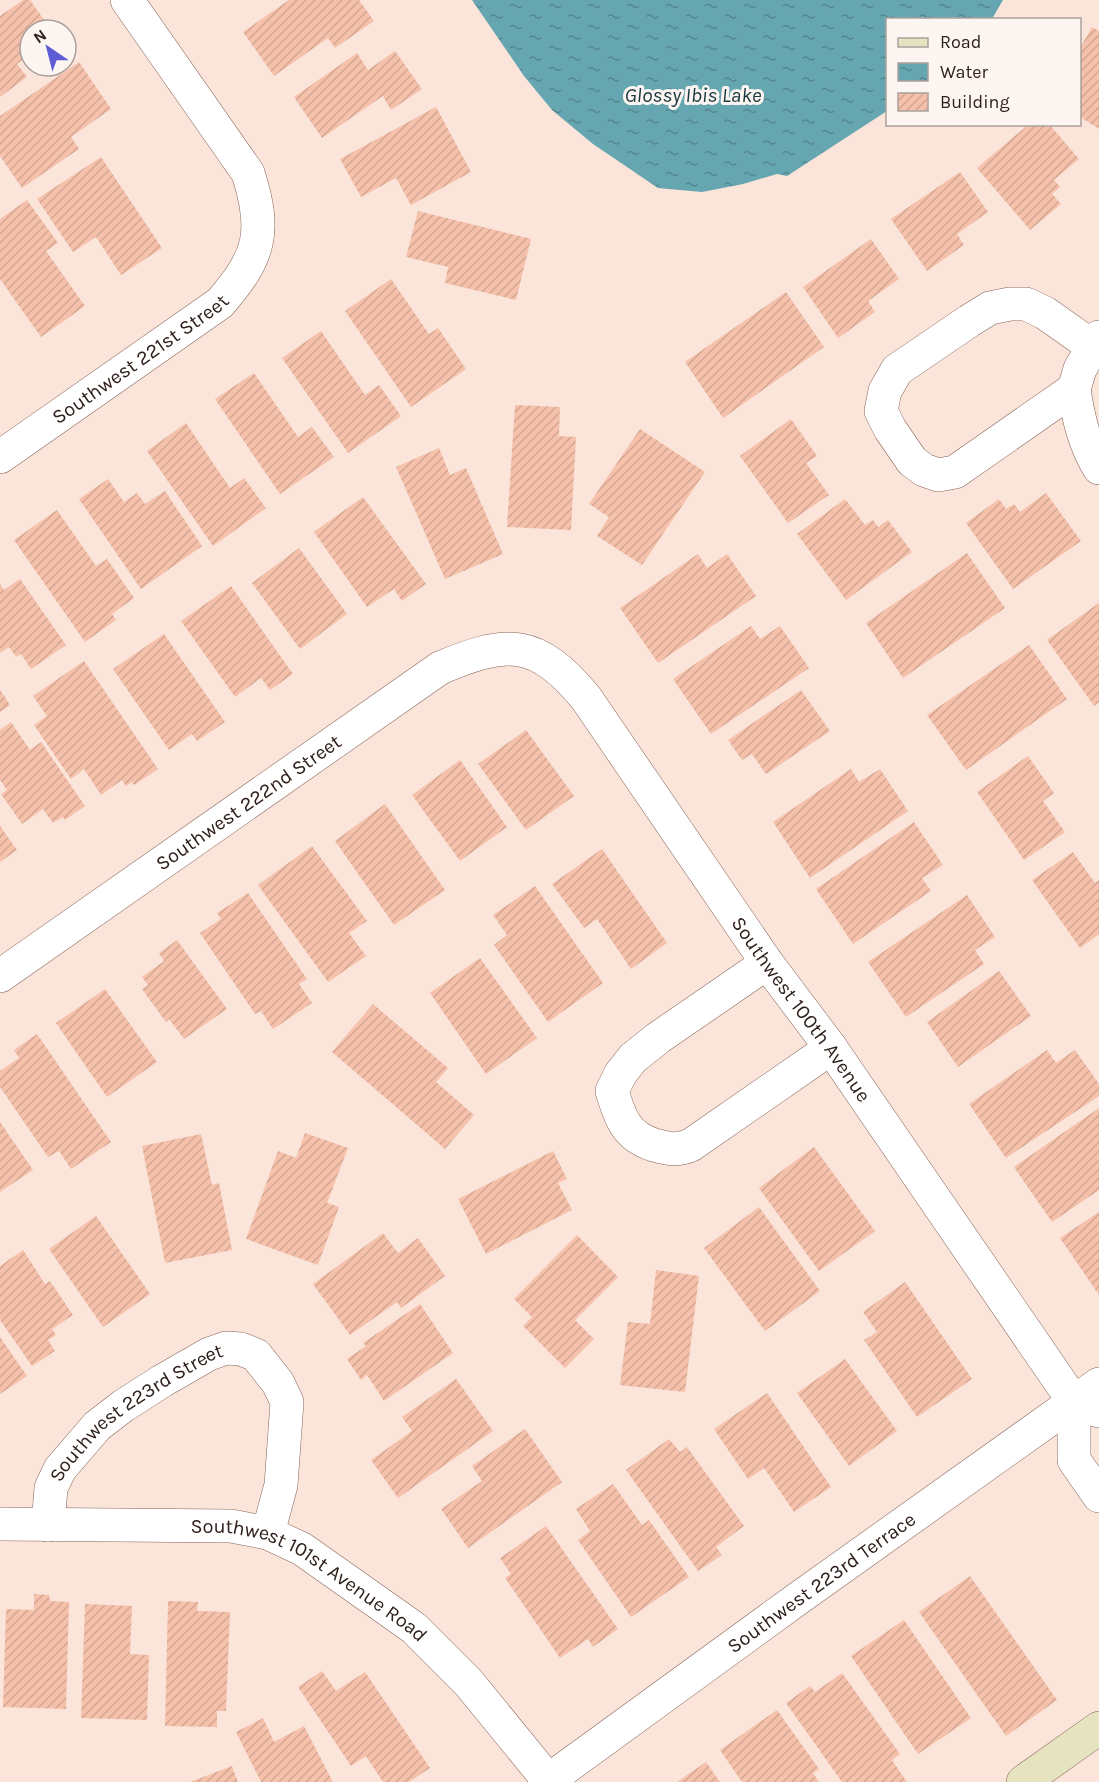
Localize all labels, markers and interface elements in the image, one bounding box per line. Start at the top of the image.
north arrow [18,18,78,78]
legend [886,18,1081,126]
text: N [30,25,50,47]
text: Road [940,31,981,53]
text: Water [940,61,988,83]
water label: Glossy Ibis Lake [624,83,762,107]
text: Building [940,91,1010,113]
street label: Southwest 221st Street [48,290,234,429]
street label: Southwest 222nd Street [151,730,346,875]
street label: Southwest 100th Avenue [727,912,876,1106]
street label: Southwest 223rd Street [45,1339,227,1485]
street label: Southwest 223rd Terrace [723,1508,920,1658]
street label: Southwest 101st Avenue Road [190,1515,432,1647]

